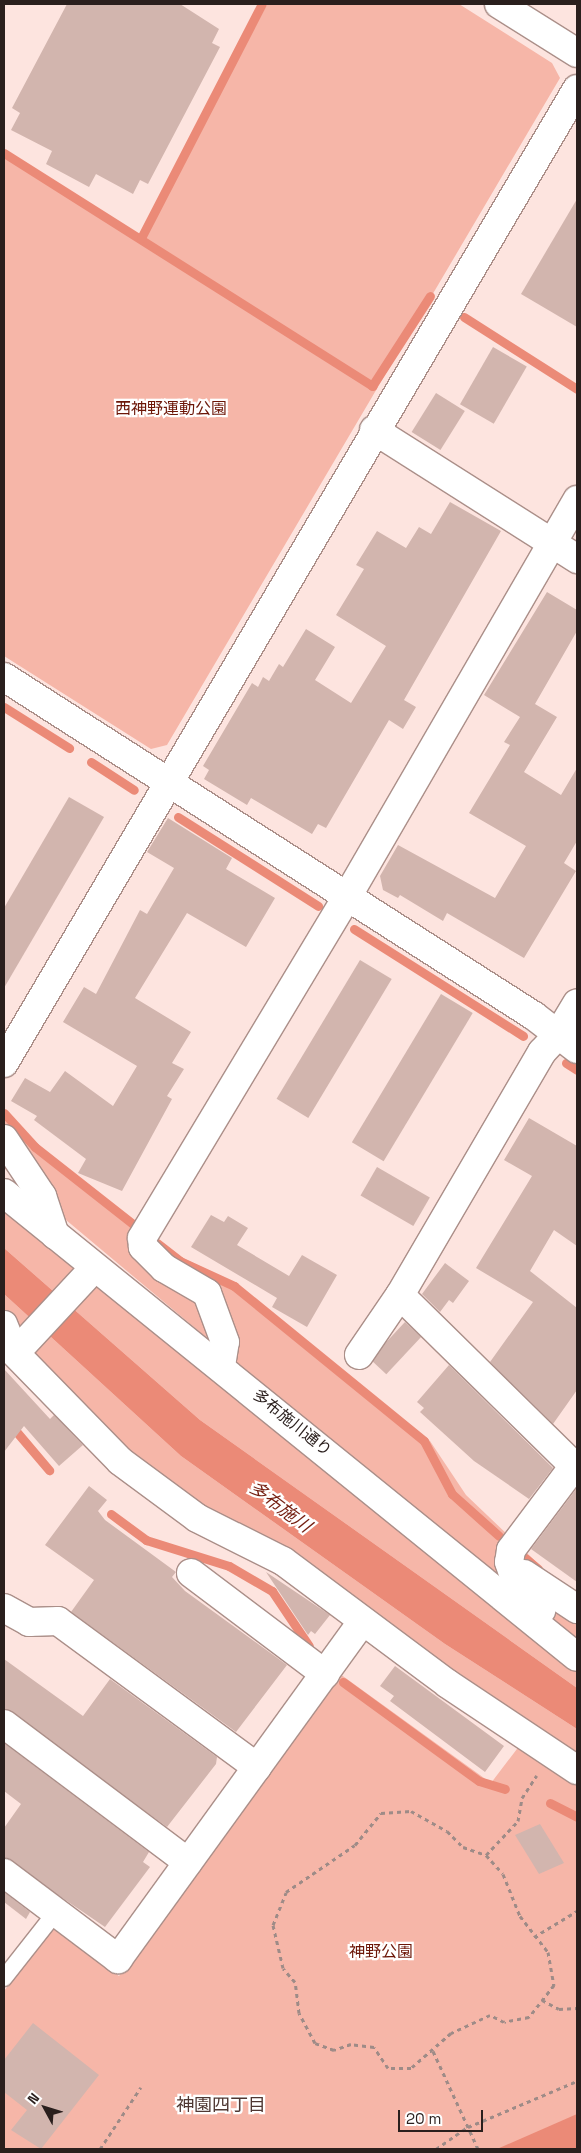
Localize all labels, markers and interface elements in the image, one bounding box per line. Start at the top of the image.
park label: 西神野運動公園 [115,399,227,419]
street label: 多布施川通り [249,1385,335,1461]
water label: 多布施川 [245,1477,315,1537]
park label: 神野公園 [349,1942,413,1962]
north arrow [20,2083,70,2133]
text: N [23,2089,43,2108]
district label: 神園四丁目 [176,2094,266,2116]
scale bar [401,2100,486,2132]
text: 20 m [406,2109,441,2128]

